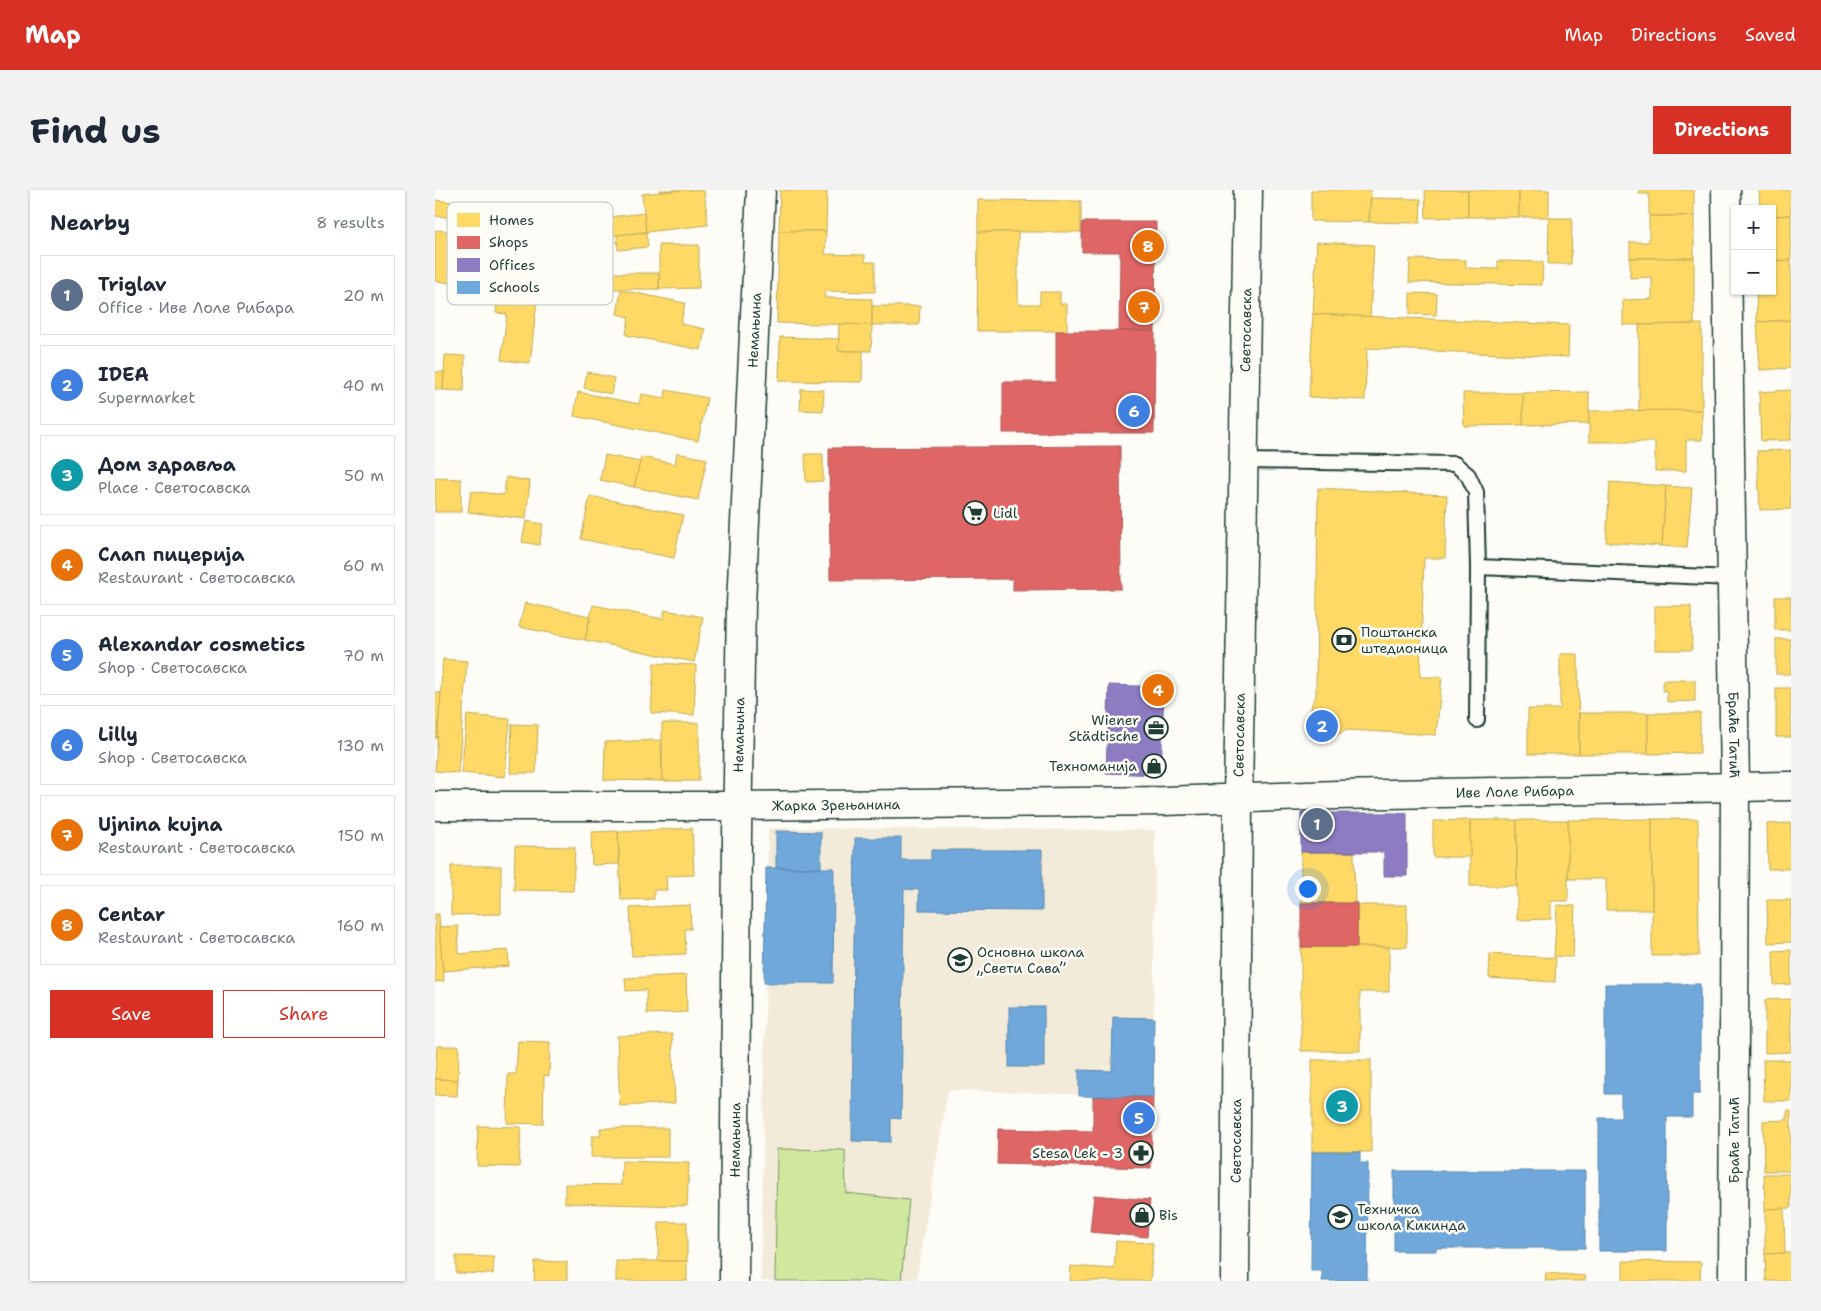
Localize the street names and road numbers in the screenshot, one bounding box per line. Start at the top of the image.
street label: Светосавска [1236,287,1255,372]
street label: Немањина [743,292,765,369]
street label: Браће Татић [1725,691,1744,779]
street label: Светосавска [1229,692,1249,777]
street label: Немањина [729,697,748,773]
street label: Иве Лоле Рибара [1455,781,1575,802]
street label: Жарка Зрењанина [772,795,901,815]
street label: Браће Татић [1725,1096,1743,1183]
street label: Светосавска [1227,1099,1245,1183]
street label: Немањина [726,1102,744,1178]

